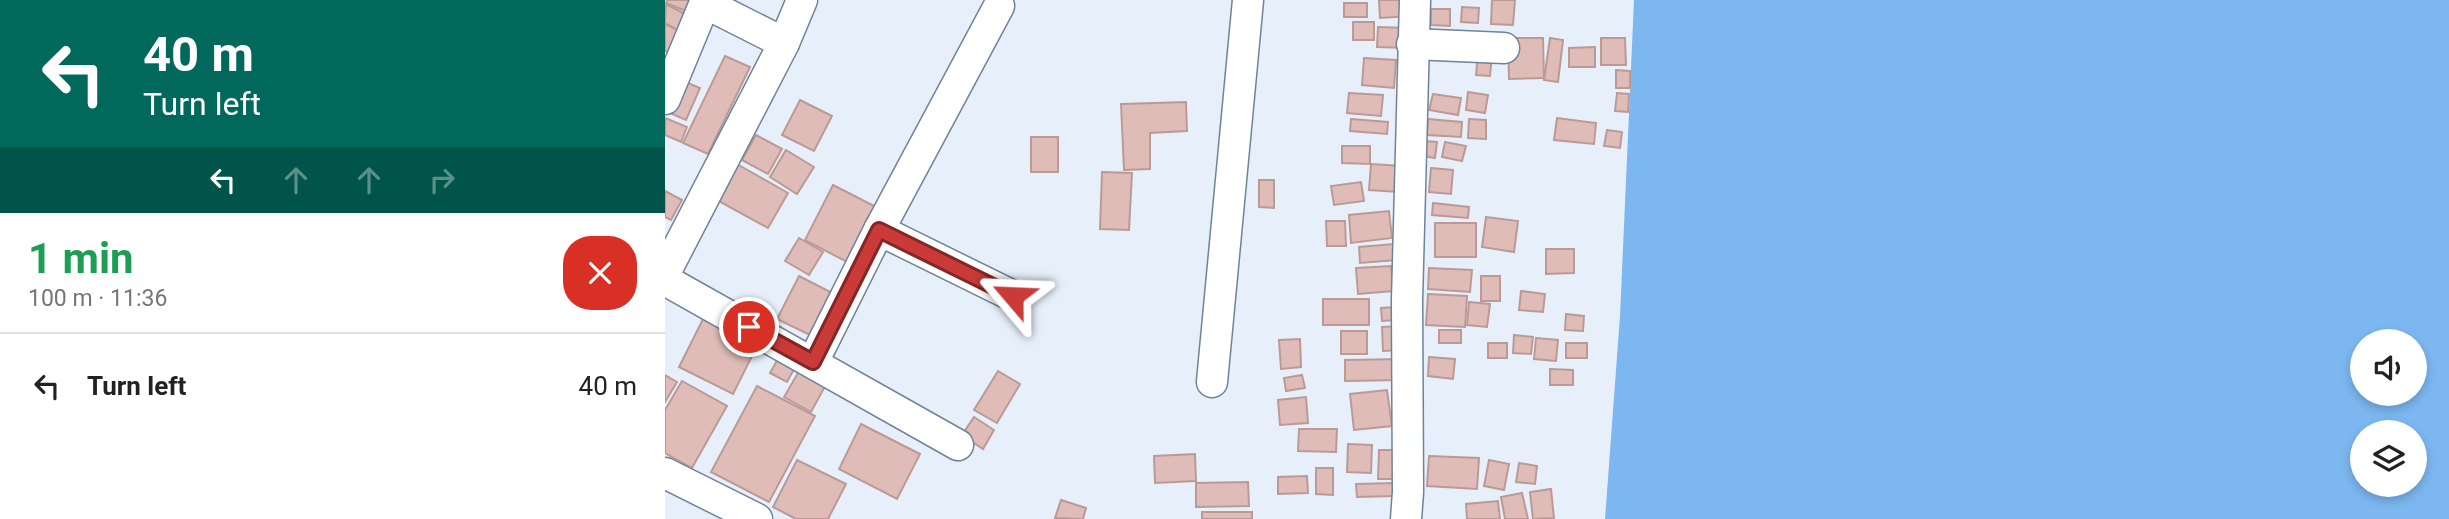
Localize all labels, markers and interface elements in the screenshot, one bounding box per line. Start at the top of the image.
text: 40 m [143,26,254,83]
icon: left [28,28,119,119]
text: Turn left [143,85,261,123]
icon: left [204,161,242,199]
icon: ahead [277,161,315,199]
icon: ahead [350,161,388,199]
icon: right [423,161,461,199]
text: 1 min [28,234,134,283]
button: close [563,236,637,310]
position arrow [976,259,1050,333]
text: 100 m · 11:36 [28,285,167,312]
pin [719,297,779,357]
icon: arrive [730,308,768,346]
map controls [2350,329,2427,497]
button: sound [2350,329,2427,406]
icon: left [28,367,66,405]
text: Turn left [87,371,186,401]
text: 40 m [579,371,637,401]
button: layers [2350,420,2427,497]

